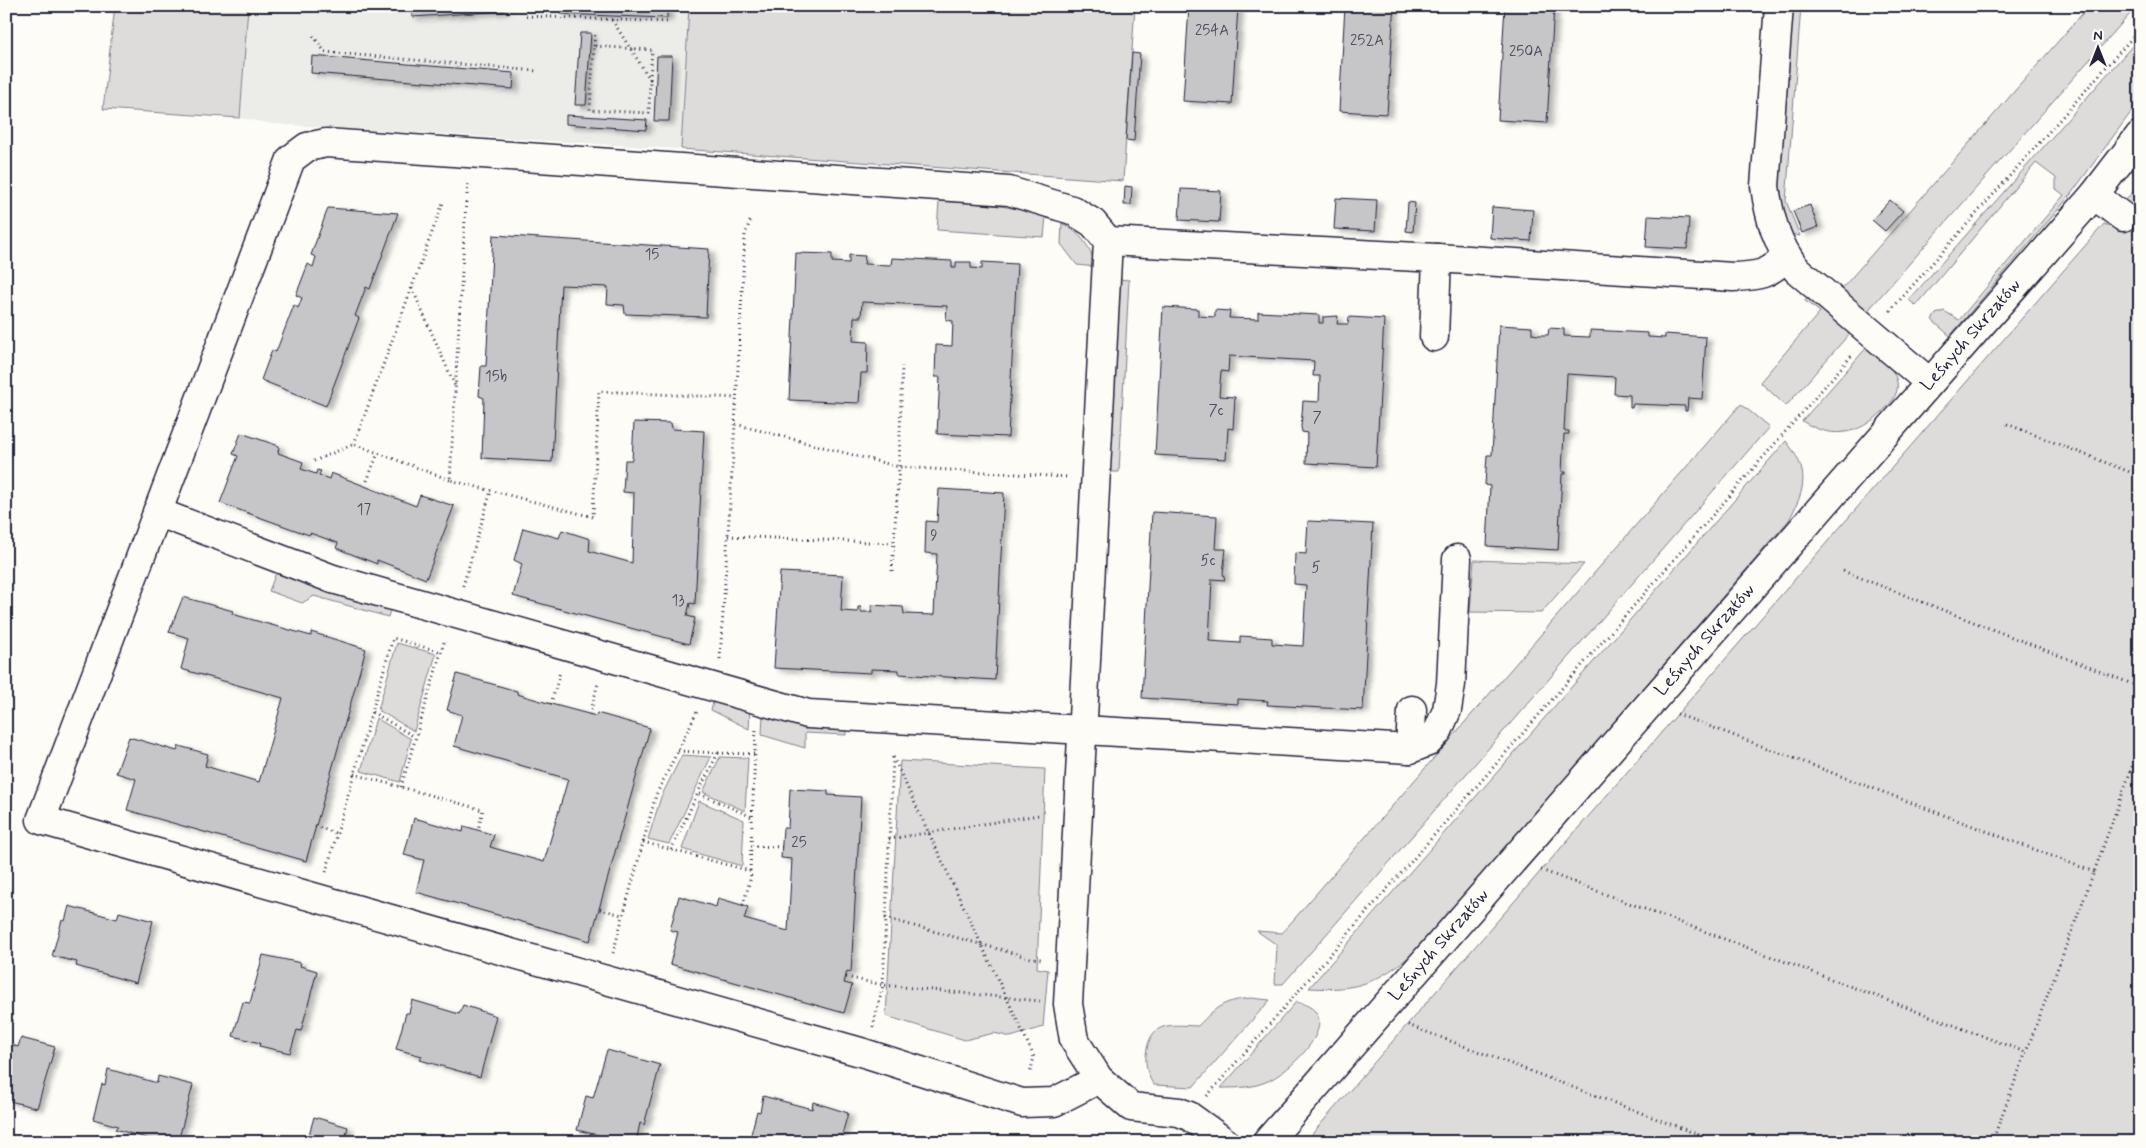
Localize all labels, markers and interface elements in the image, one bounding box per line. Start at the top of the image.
house number: 254A [1195,21,1229,41]
north arrow [2074,22,2124,72]
text: N [2093,27,2103,45]
house number: 252A [1350,31,1384,51]
house number: 250A [1509,42,1543,62]
house number: 15 [645,245,659,265]
street label: Leśnych Skrzatów [1916,274,2026,396]
house number: 15b [485,367,507,387]
house number: 7c [1208,401,1224,421]
house number: 7 [1312,408,1322,428]
house number: 17 [357,500,372,520]
house number: 9 [930,526,938,546]
house number: 5c [1200,551,1216,571]
house number: 5 [1311,558,1321,578]
street label: Leśnych Skrzatów [1650,579,1760,701]
house number: 13 [671,591,685,611]
house number: 25 [791,833,807,853]
street label: Leśnych Skrzatów [1384,884,1494,1006]

